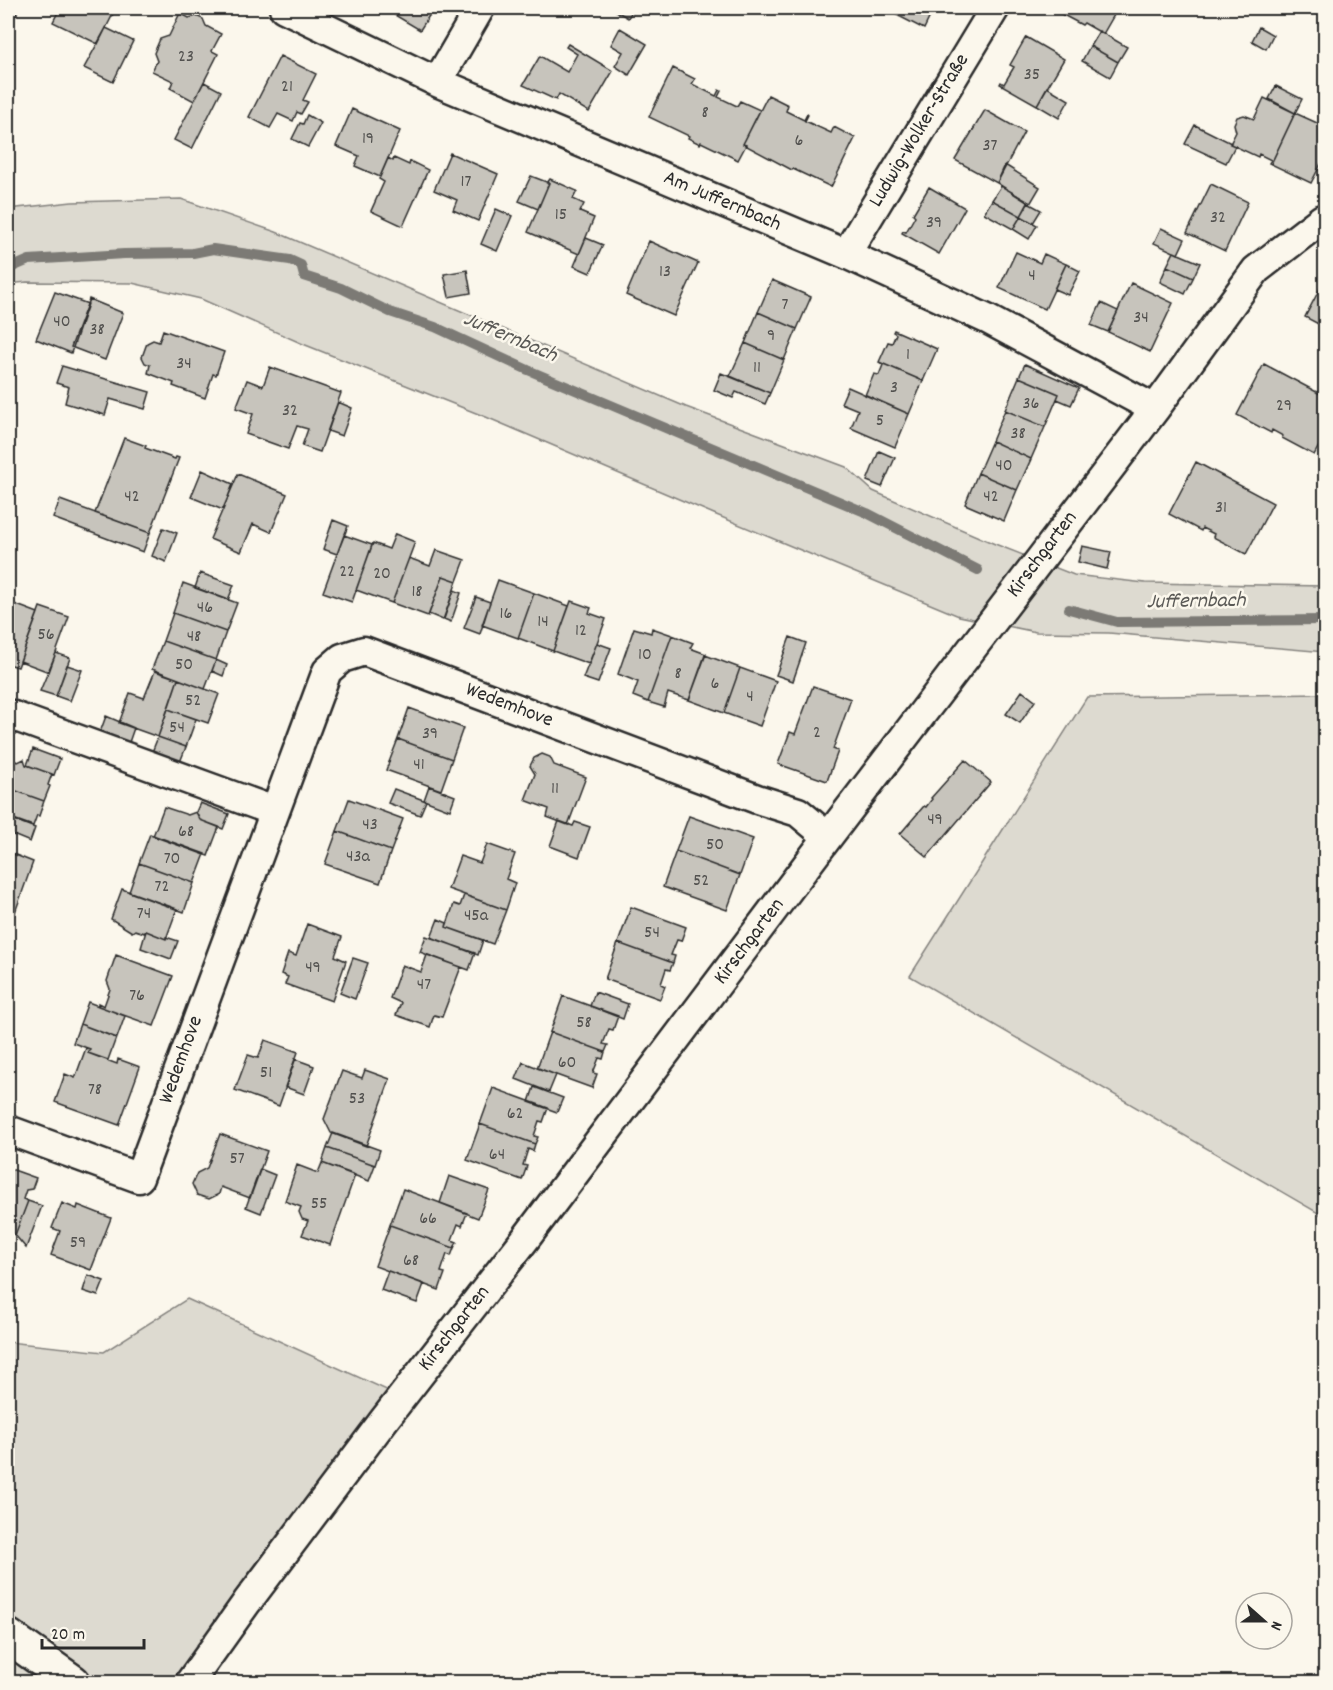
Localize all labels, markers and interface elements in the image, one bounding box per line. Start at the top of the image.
house number: 23 [178,45,194,70]
street label: Ludwig-Wolker-Straße [862,49,978,213]
house number: 35 [1024,63,1040,88]
house number: 21 [281,75,293,100]
house number: 8 [701,101,709,126]
house number: 19 [362,127,374,152]
house number: 6 [795,129,803,154]
house number: 37 [983,134,998,159]
street label: Am Juffernbach [658,164,786,240]
house number: 17 [461,170,472,195]
house number: 15 [555,203,567,228]
house number: 32 [1210,206,1226,231]
house number: 39 [926,211,942,236]
house number: 13 [659,260,671,285]
house number: 4 [1028,264,1036,289]
house number: 7 [782,293,789,318]
water label: Juffernbach [458,304,563,372]
house number: 34 [1133,306,1149,331]
house number: 40 [53,310,71,335]
house number: 38 [89,318,105,343]
house number: 9 [767,324,775,349]
house number: 1 [906,343,910,368]
house number: 34 [176,352,192,377]
house number: 11 [753,356,761,381]
house number: 3 [890,376,898,401]
house number: 36 [1023,392,1039,417]
house number: 29 [1276,394,1292,419]
house number: 32 [282,399,298,424]
house number: 5 [876,409,884,434]
house number: 38 [1010,422,1026,447]
house number: 40 [995,454,1013,479]
house number: 42 [124,485,140,510]
house number: 42 [983,485,999,510]
house number: 31 [1215,496,1227,521]
street label: Kirschgarten [1000,505,1086,605]
house number: 22 [339,560,355,585]
house number: 20 [373,562,391,587]
house number: 18 [411,580,423,605]
water label: Juffernbach [1146,586,1247,618]
house number: 46 [197,596,213,621]
house number: 16 [500,602,512,627]
house number: 14 [537,610,549,635]
house number: 12 [575,619,587,644]
house number: 56 [37,623,55,648]
house number: 48 [187,625,201,650]
house number: 10 [638,643,652,668]
house number: 50 [175,653,193,678]
house number: 8 [674,662,682,687]
house number: 6 [711,672,719,697]
street label: Wedemhove [461,676,557,736]
house number: 4 [746,685,754,710]
house number: 52 [185,689,201,714]
house number: 54 [169,716,185,741]
house number: 2 [813,721,821,746]
house number: 39 [422,722,438,747]
house number: 41 [413,753,425,778]
house number: 11 [551,777,559,802]
house number: 49 [927,808,943,833]
house number: 43 [362,813,378,838]
house number: 68 [178,820,194,845]
house number: 50 [706,833,724,858]
house number: 43a [346,845,371,870]
house number: 70 [164,847,180,872]
house number: 52 [693,869,709,894]
house number: 72 [155,875,169,900]
street label: Kirschgarten [707,892,793,992]
house number: 74 [137,902,151,927]
house number: 45a [464,904,489,929]
house number: 54 [644,921,660,946]
house number: 49 [305,956,321,981]
house number: 47 [417,973,431,998]
house number: 76 [129,984,145,1009]
house number: 58 [576,1011,592,1036]
street label: Wedemhove [152,1012,212,1108]
house number: 60 [558,1051,576,1076]
house number: 51 [260,1061,272,1086]
house number: 78 [88,1078,102,1103]
house number: 53 [349,1087,365,1112]
house number: 62 [507,1102,523,1127]
house number: 64 [489,1143,505,1168]
house number: 57 [229,1147,245,1172]
house number: 55 [311,1192,327,1217]
house number: 66 [419,1207,437,1232]
house number: 59 [70,1231,86,1256]
house number: 68 [403,1249,419,1274]
street label: Kirschgarten [412,1280,498,1378]
north arrow [1234,1591,1294,1651]
scale bar [42,1612,144,1650]
text: N [1263,1618,1288,1633]
text: 20 m [51,1623,85,1648]

